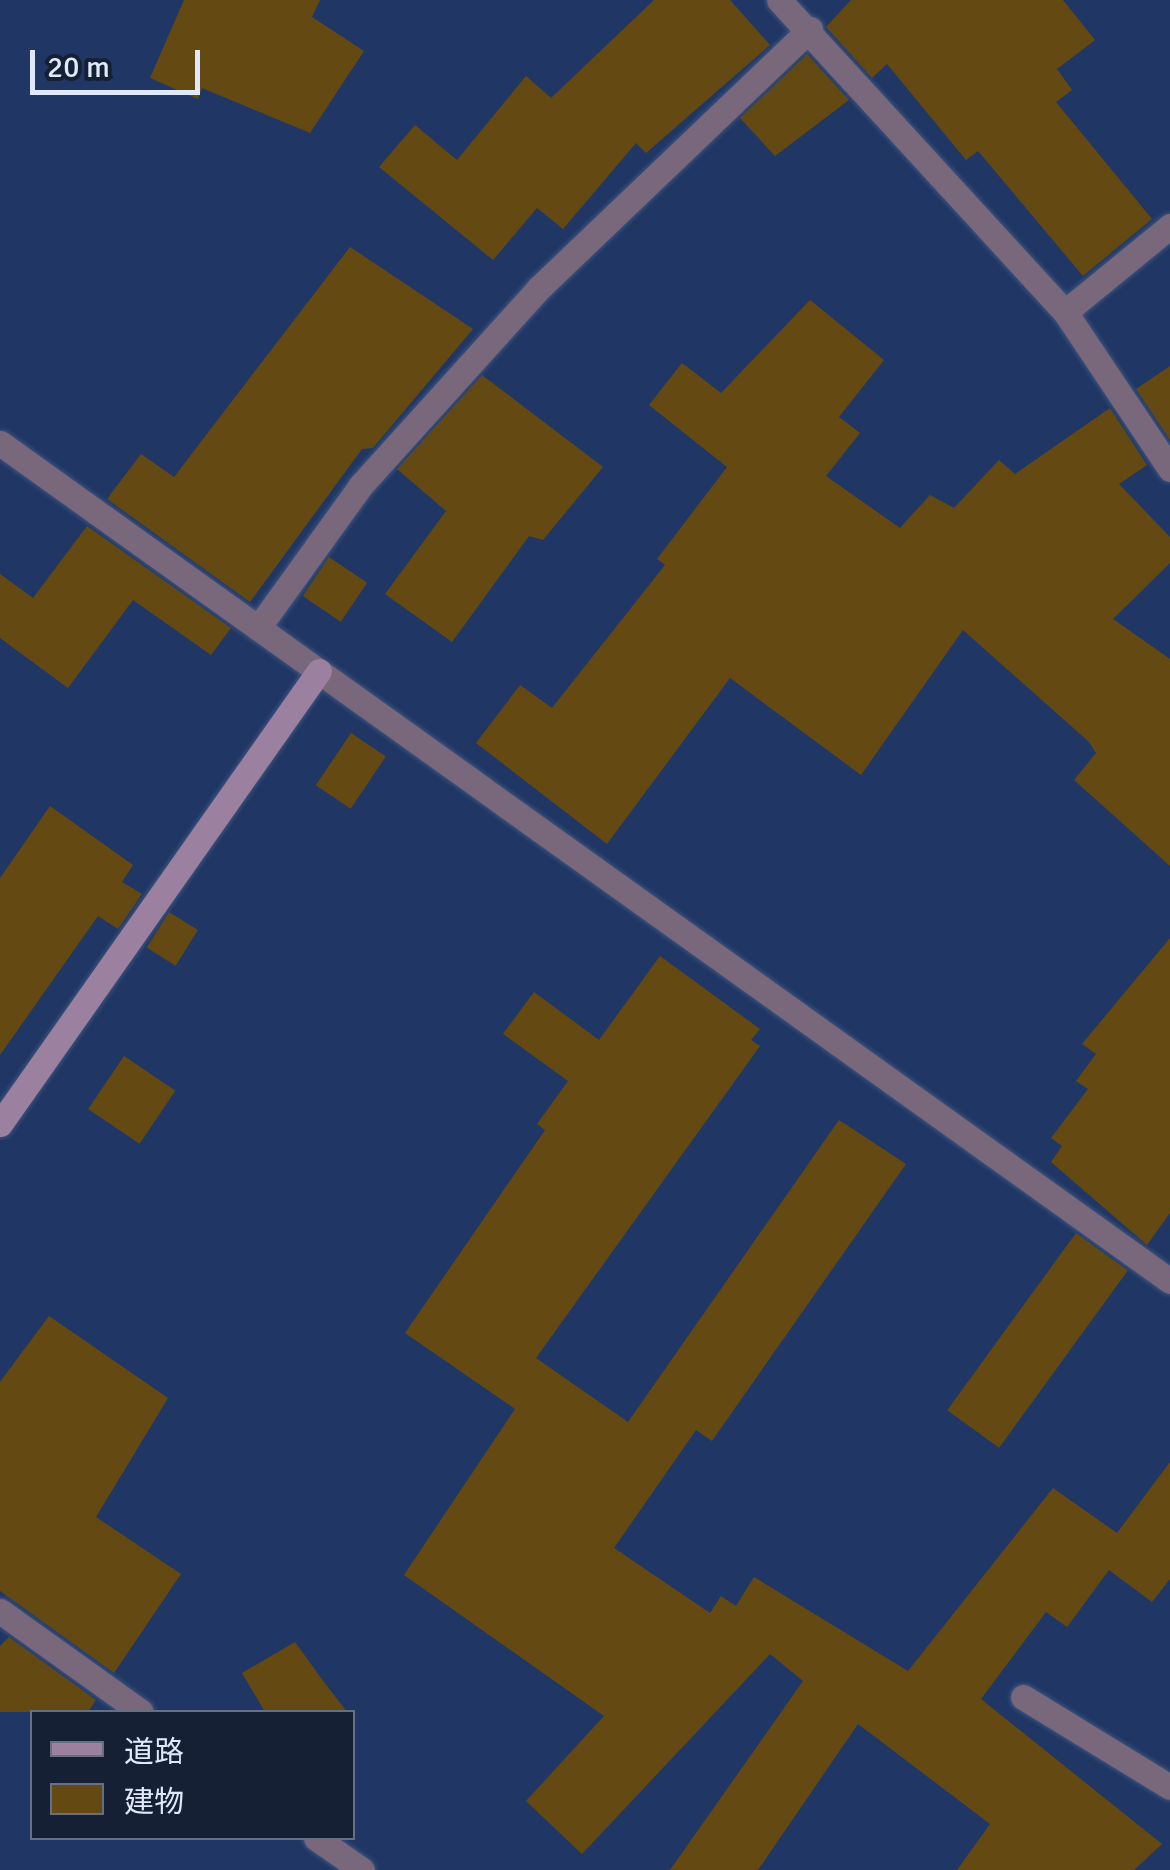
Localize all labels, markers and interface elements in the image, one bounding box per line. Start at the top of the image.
scale bar [35,30,205,92]
text: 20 m [47,49,110,86]
legend [30,1710,355,1840]
text: 道路 [124,1734,184,1771]
text: 建物 [124,1784,184,1821]

